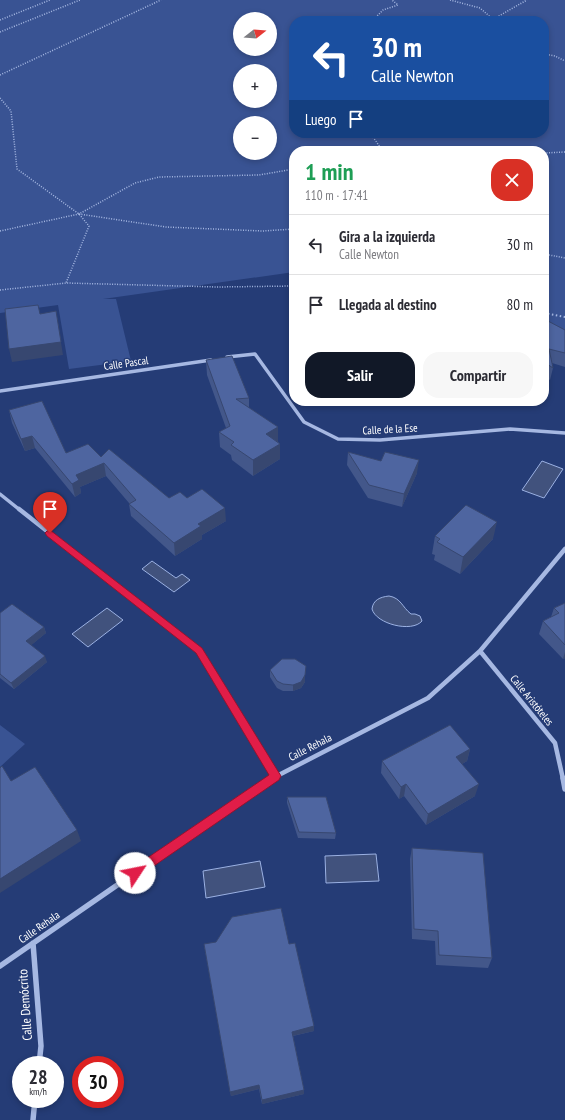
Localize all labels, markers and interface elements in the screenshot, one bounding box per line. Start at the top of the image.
north arrow [233,12,277,56]
map controls [233,12,277,160]
text: 30 m [371,28,422,65]
icon: left [305,32,357,84]
button: + [233,64,277,108]
text: Calle Newton [371,64,454,87]
icon: arrive [345,108,367,130]
text: Luego [305,110,337,129]
button: − [233,116,277,160]
text: 1 min [305,156,353,187]
button: close [491,159,533,201]
text: 110 m · 17:41 [305,187,368,204]
text: Gira a la izquierda [339,227,435,246]
icon: left [305,234,327,256]
text: 30 m [507,235,533,254]
text: Calle Newton [339,246,399,263]
icon: arrive [305,294,327,316]
text: Llegada al destino [339,295,437,314]
text: 80 m [507,295,533,314]
button: Salir [305,352,415,398]
button: Compartir [423,352,533,398]
street label: Calle Pascal [103,353,150,373]
street label: Calle de la Ese [362,421,418,437]
pin [33,492,67,533]
icon: arrive [39,498,61,520]
street label: Calle Aristóteles [507,672,557,728]
street label: Calle Rehala [286,730,334,764]
position arrow [114,852,156,894]
street label: Calle Rehala [16,908,62,946]
street label: Calle Demócrito [14,968,36,1041]
speed limit sign: 30 [72,1056,124,1108]
text: 28 [28,1064,48,1090]
text: km/h [29,1085,47,1098]

